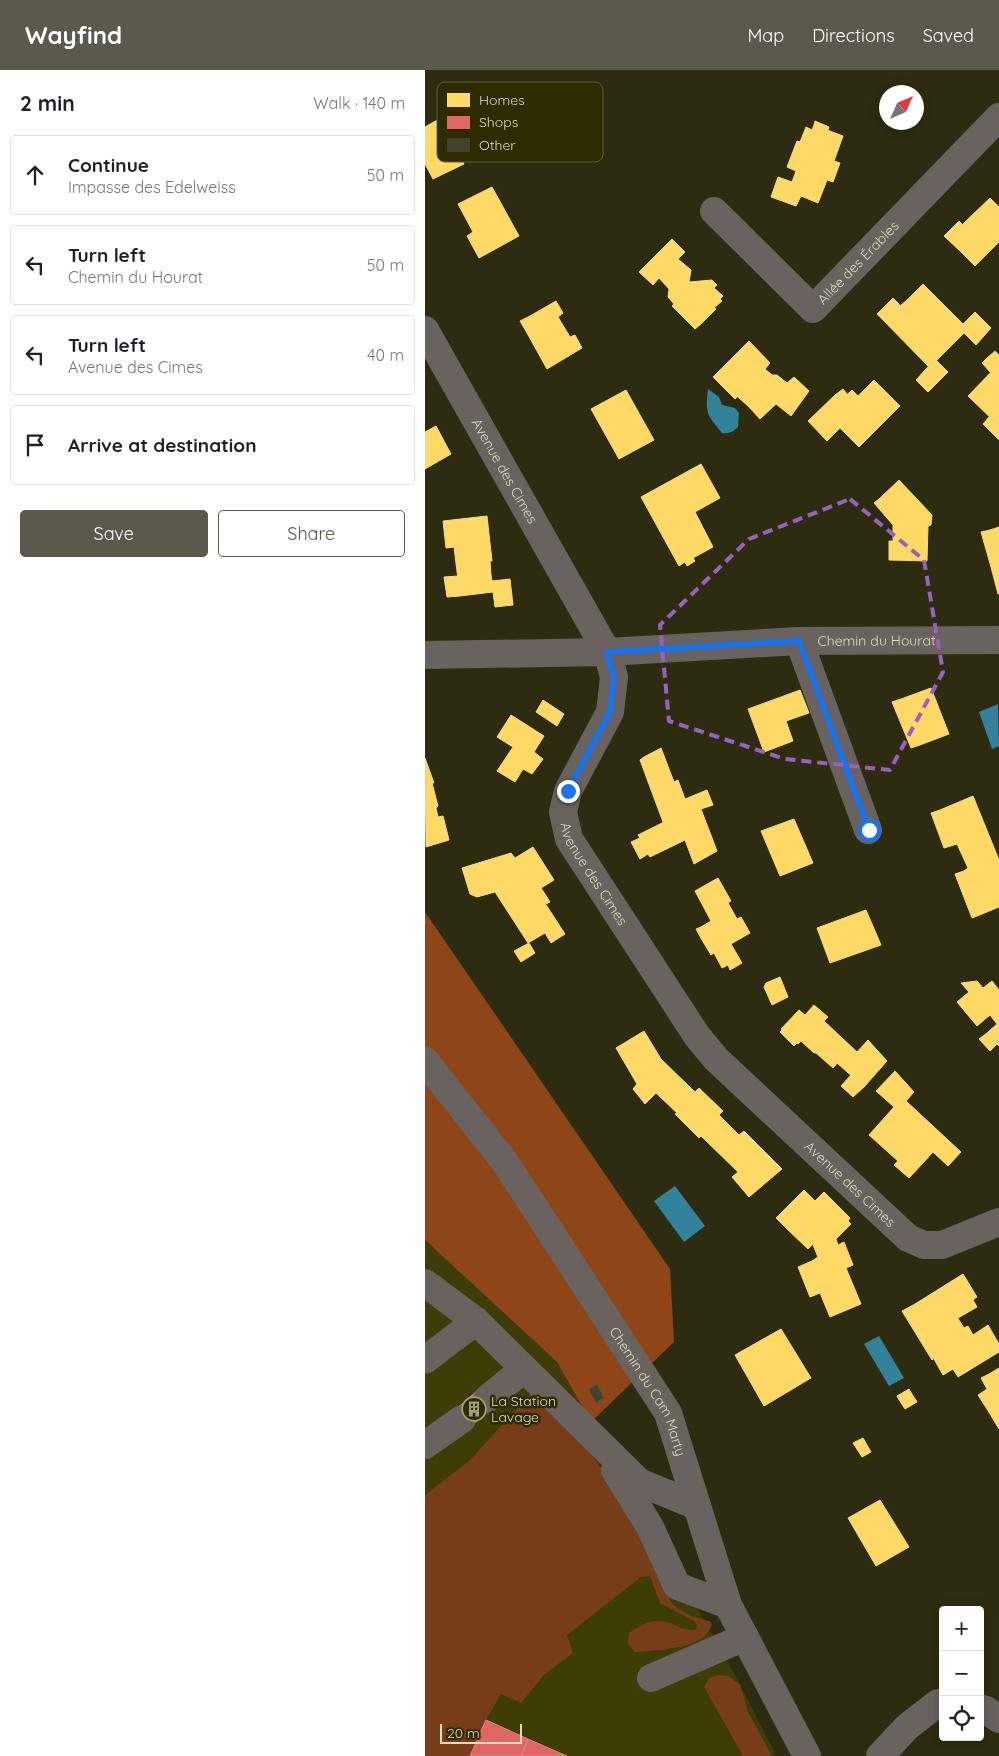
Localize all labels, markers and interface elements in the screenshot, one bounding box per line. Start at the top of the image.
text: Wayfind [25,20,122,50]
text: Map [747,24,784,47]
text: Directions [812,24,895,47]
text: Saved [923,24,974,47]
legend [437,82,603,162]
north arrow [879,85,924,130]
text: 2 min [20,90,75,116]
text: Homes [479,91,525,109]
text: Walk · 140 m [313,93,405,113]
text: Shops [479,113,518,131]
text: Other [479,136,516,154]
text: Continue [68,153,149,177]
icon: ahead [21,161,49,189]
text: 50 m [367,165,404,185]
text: Impasse des Edelweiss [68,177,236,197]
street label: Allée des Érables [813,217,903,308]
text: Turn left [68,243,146,267]
icon: left [21,251,49,279]
text: 50 m [367,255,404,275]
text: Chemin du Hourat [68,267,203,287]
text: Turn left [68,333,146,357]
icon: left [21,341,49,369]
text: 40 m [367,345,404,365]
text: Avenue des Cimes [68,357,203,377]
street label: Avenue des Cimes [468,415,542,527]
icon: arrive [21,431,49,459]
text: Arrive at destination [68,433,257,457]
button: Save [20,510,208,557]
button: Share [218,510,405,557]
street label: Chemin du Hourat [817,631,936,650]
route end [557,780,580,803]
route start [858,819,881,842]
street label: Avenue des Cimes [557,821,632,929]
street label: Avenue des Cimes [801,1137,899,1231]
street label: Chemin du Cam Marty [605,1323,690,1458]
place label: La Station Lavage [491,1392,556,1426]
building icon: La Station Lavage [461,1396,487,1422]
map controls [939,1606,984,1741]
button: + [939,1606,984,1651]
button: − [939,1651,984,1696]
button: locate [939,1696,984,1741]
scale bar [440,1721,523,1744]
text: 20 m [447,1724,480,1742]

